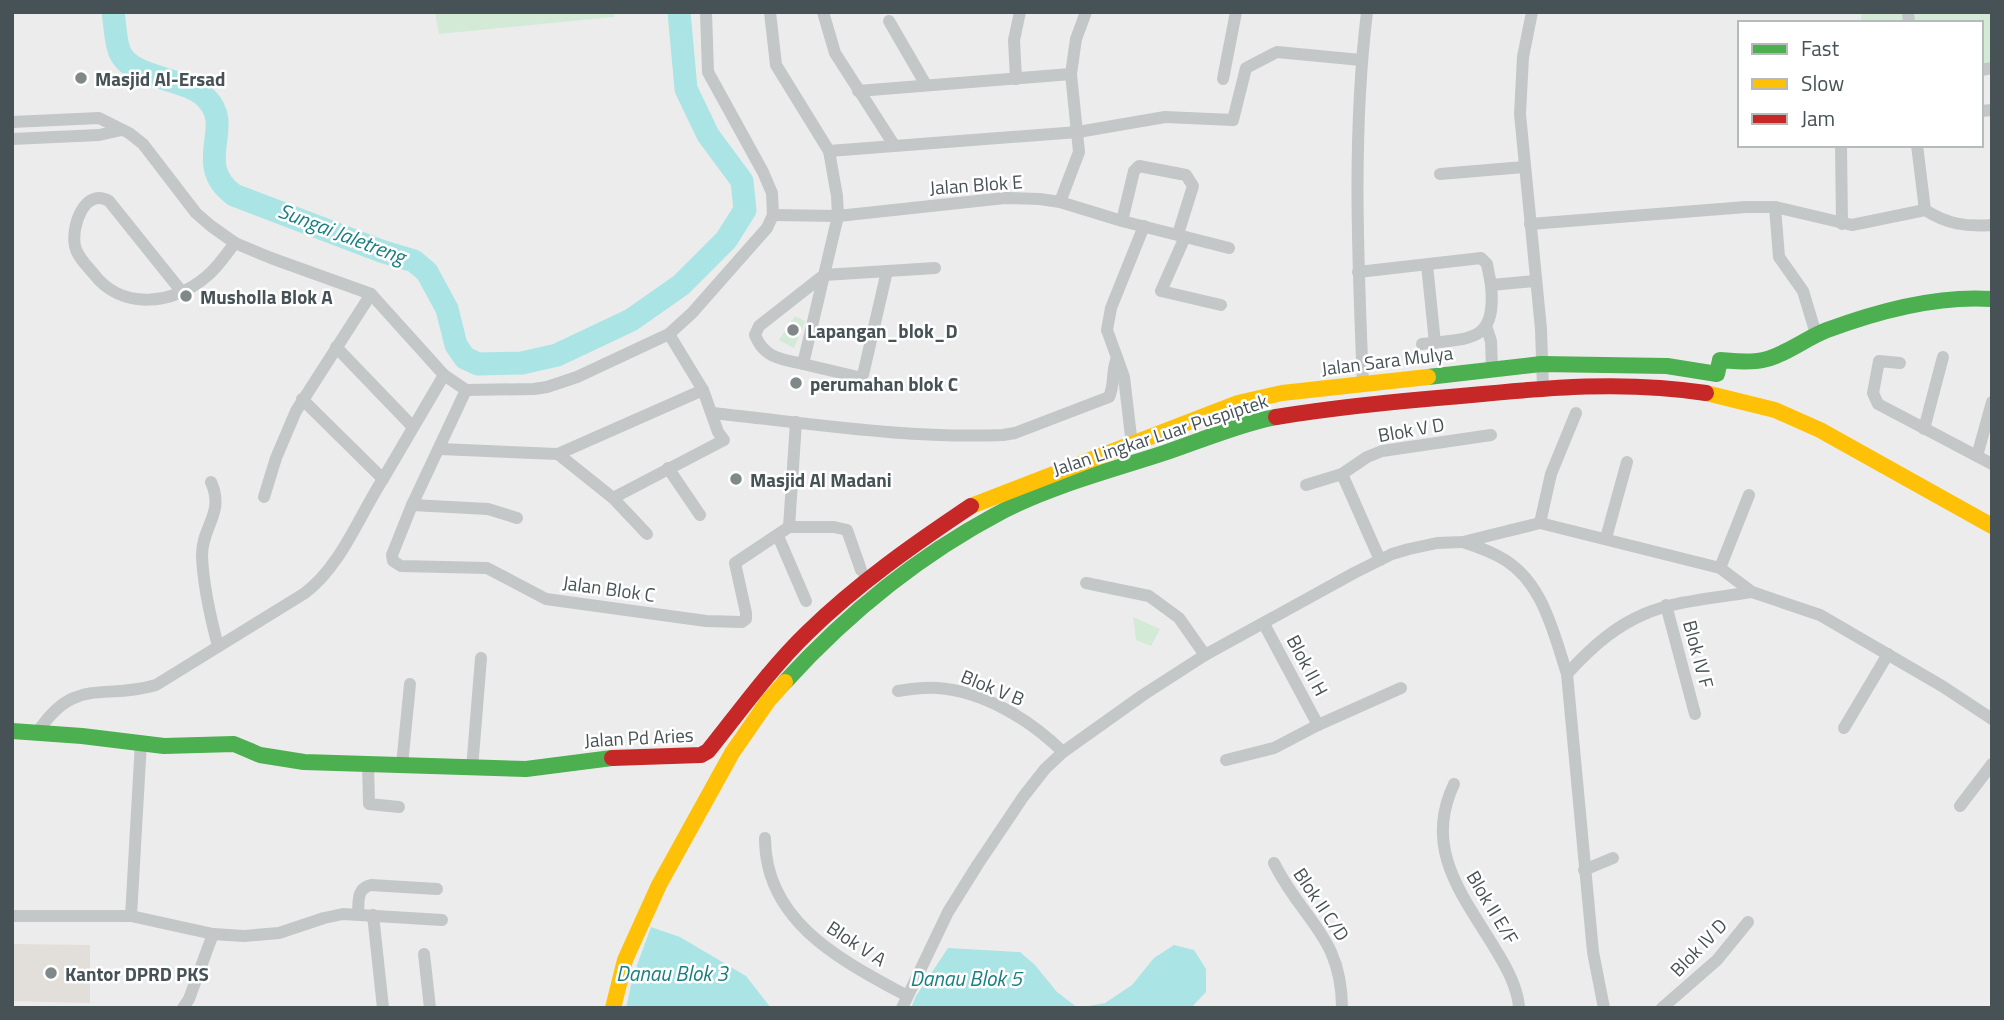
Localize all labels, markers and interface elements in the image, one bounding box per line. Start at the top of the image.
legend [1738,21,1983,147]
text: Fast [1801,32,1840,64]
place label: Masjid Al-Ersad [95,64,225,93]
text: Slow [1801,67,1844,99]
marker: Masjid Al-Ersad [73,70,89,86]
text: Jam [1801,102,1835,134]
street label: Jalan Blok E [928,166,1024,202]
water label: Sungai Jaletreng [274,194,412,273]
place label: Musholla Blok A [200,282,333,311]
marker: Musholla Blok A [178,288,194,304]
place label: Lapangan_blok_D [807,316,958,345]
marker: Lapangan_blok_D [785,322,801,338]
street label: Jalan Sara Mulya [1320,337,1455,382]
place label: perumahan blok C [810,369,958,398]
marker: perumahan blok C [788,375,804,391]
street label: Jalan Lingkar Luar Puspiptek [1049,385,1271,483]
street label: Blok V D [1376,409,1446,449]
place label: Masjid Al Madani [750,465,892,494]
marker: Masjid Al Madani [728,471,744,487]
street label: Jalan Blok C [561,567,657,609]
street label: Blok IV F [1676,617,1722,691]
street label: Blok II H [1280,629,1336,701]
street label: Blok V B [957,661,1029,713]
street label: Jalan Pd Aries [584,720,694,754]
street label: Blok II C/D [1287,861,1357,947]
street label: Blok II E/F [1460,865,1526,949]
street label: Blok IV D [1663,911,1733,983]
street label: Blok V A [821,913,893,973]
water label: Danau Blok 3 [616,957,729,989]
place label: Kantor DPRD PKS [65,959,209,988]
water label: Danau Blok 5 [910,962,1024,994]
marker: Kantor DPRD PKS [43,965,59,981]

